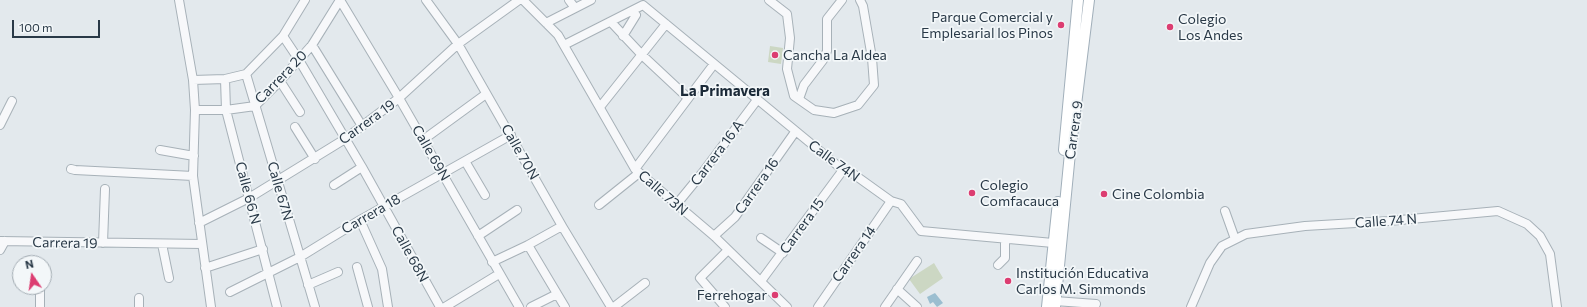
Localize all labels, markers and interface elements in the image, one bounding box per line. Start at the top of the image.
place label: Parque Comercial y Emplesarial los Pinos [921,9,1053,42]
place label: Colegio Los Andes [1178,11,1243,44]
scale bar [14,12,102,38]
text: 100 m [19,20,53,34]
marker: Parque Comercial y Emplesarial los Pinos [1056,20,1066,30]
marker: Colegio Los Andes [1165,22,1175,32]
street label: Carrera 20 [251,47,311,107]
place label: Cancha La Aldea [783,47,887,63]
marker: Cancha La Aldea [770,50,780,60]
district label: La Primavera [680,82,770,100]
street label: Carrera 19 [336,96,398,148]
street label: Carrera 9 [1062,100,1086,160]
street label: Carrera 16 A [687,117,747,189]
street label: Calle 70N [497,121,543,183]
street label: Calle 69N [408,122,454,184]
street label: Calle 74N [805,137,863,185]
street label: Carrera 16 [731,154,783,218]
street label: Calle 66 N [232,160,264,226]
street label: Calle 67N [264,160,296,222]
street label: Calle 73N [635,167,691,219]
place label: Colegio Comfacauca [980,177,1059,210]
place label: Cine Colombia [1112,186,1205,202]
marker: Colegio Comfacauca [967,188,977,198]
marker: Cine Colombia [1099,189,1109,199]
street label: Carrera 18 [339,190,403,238]
street label: Carrera 15 [776,195,828,257]
street label: Calle 74 N [1354,210,1418,232]
street label: Calle 68N [388,223,432,285]
street label: Carrera 14 [828,223,880,285]
street label: Carrera 19 [32,234,98,252]
north arrow [12,255,52,295]
text: N [24,257,35,271]
place label: Institución Educativa Carlos M. Simmonds [1016,265,1149,298]
marker: Institución Educativa Carlos M. Simmonds [1003,276,1013,286]
place label: Ferrehogar [697,287,767,303]
marker: Ferrehogar [770,290,780,300]

